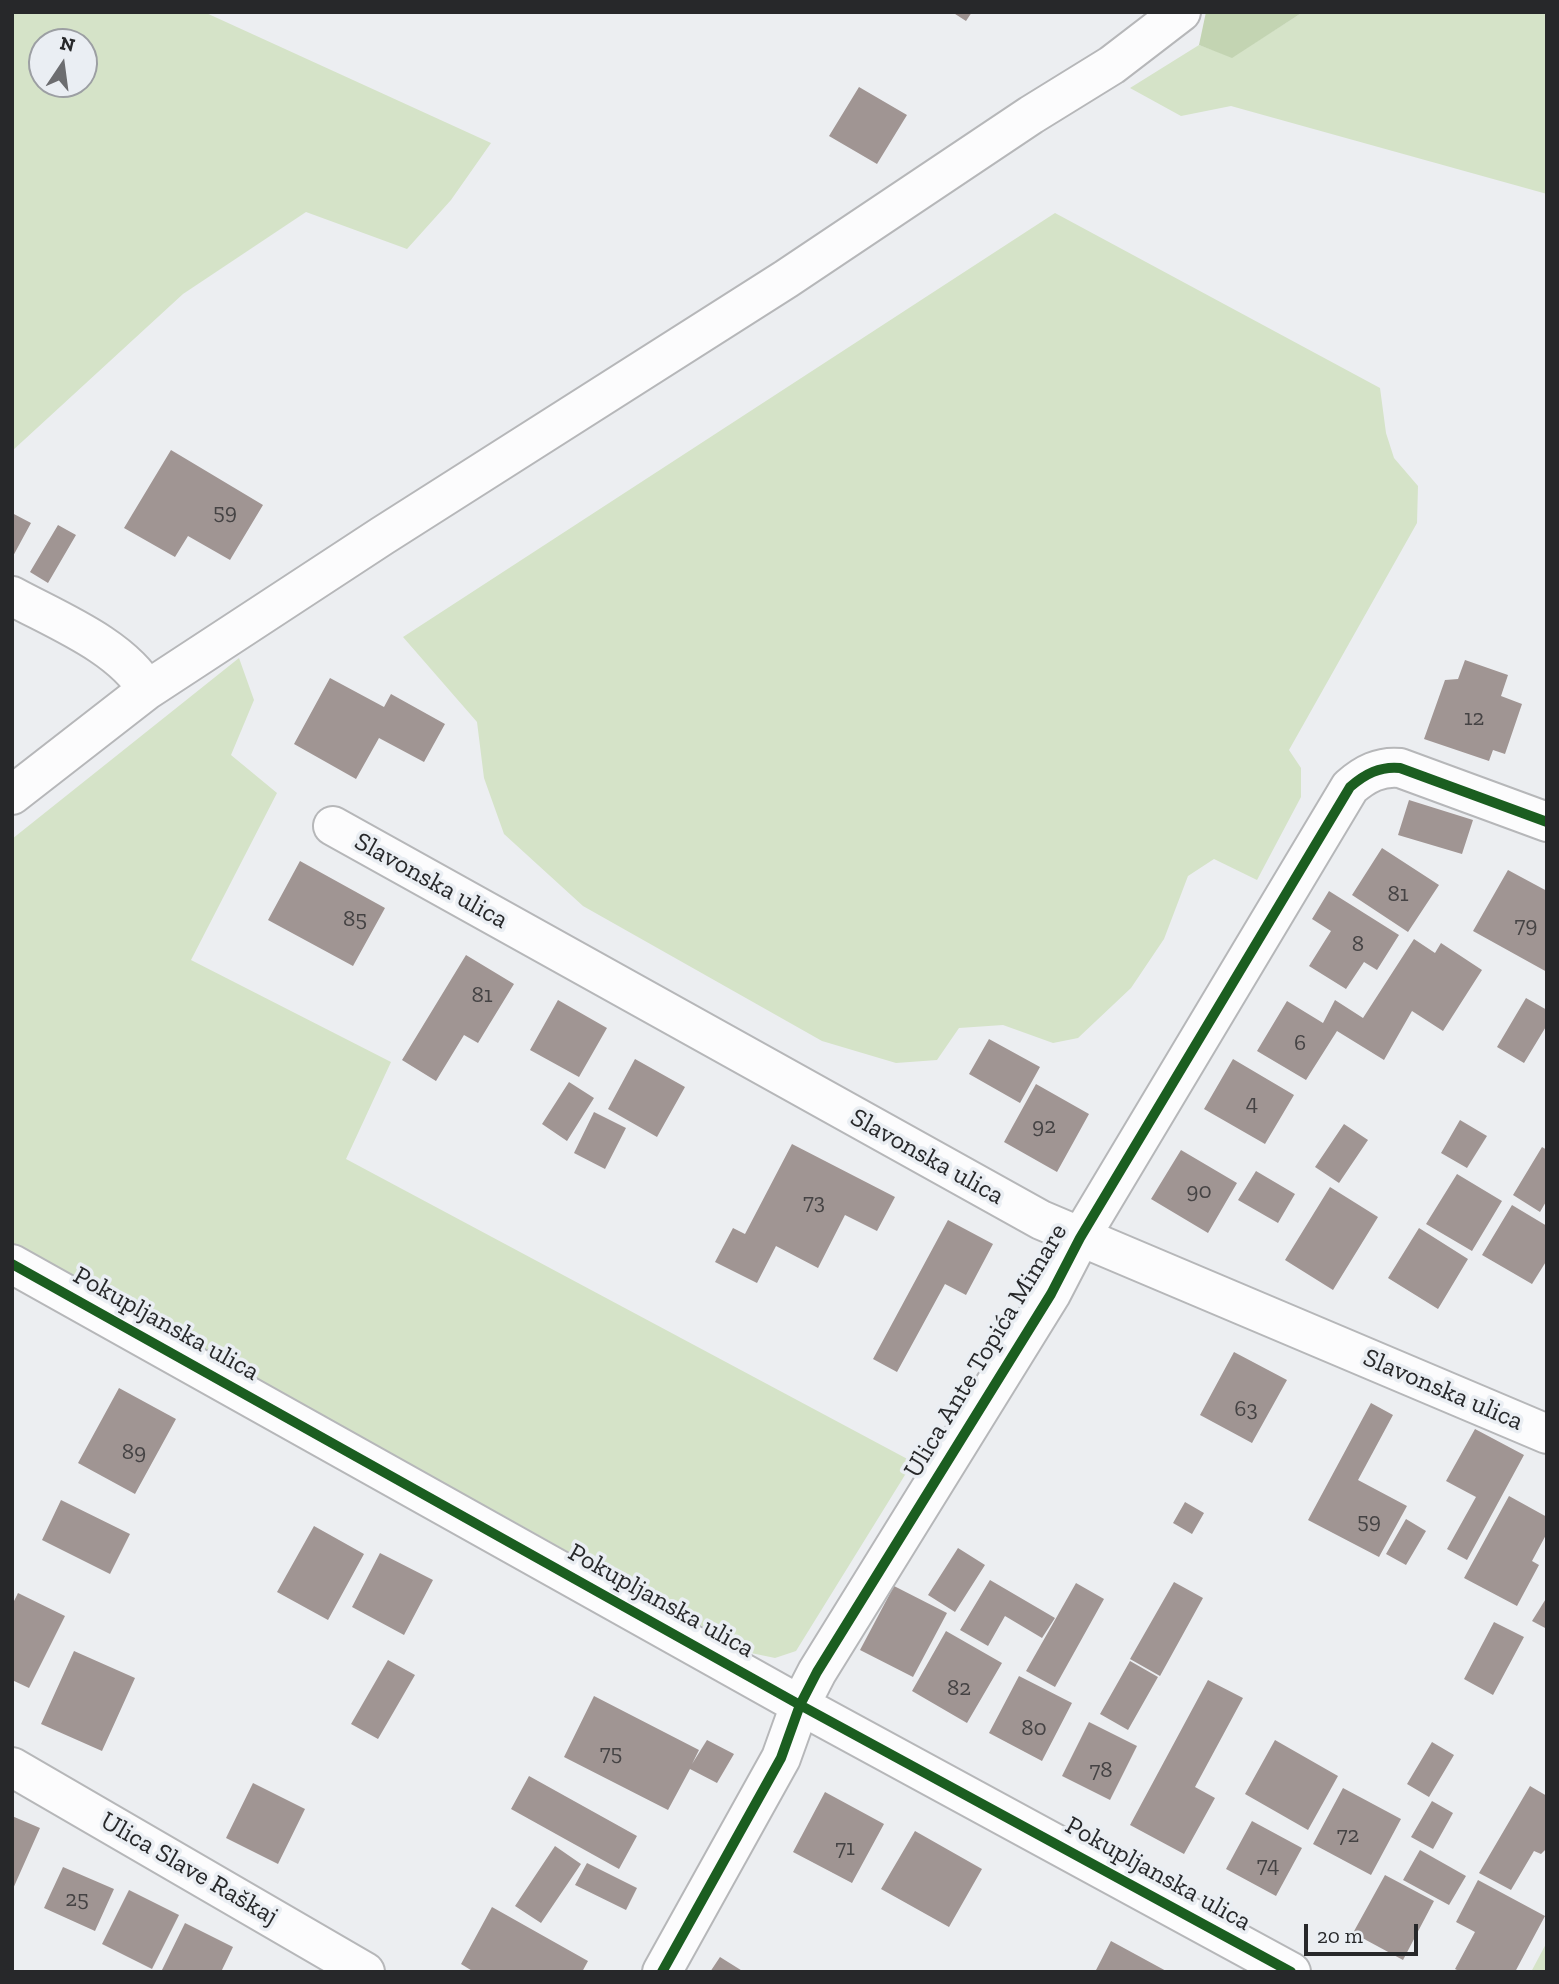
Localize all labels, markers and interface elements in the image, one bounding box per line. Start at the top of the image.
north arrow [28,28,98,98]
text: N [58,31,77,57]
house number: 59 [213,498,237,526]
house number: 12 [1464,704,1484,732]
street label: Slavonska ulica [349,826,513,936]
house number: 81 [1387,880,1409,908]
house number: 85 [343,905,367,933]
house number: 79 [1514,911,1538,939]
house number: 8 [1352,930,1364,958]
house number: 81 [471,981,493,1009]
house number: 6 [1294,1029,1306,1057]
house number: 4 [1246,1089,1258,1117]
street label: Slavonska ulica [845,1102,1009,1212]
house number: 92 [1032,1112,1056,1140]
house number: 90 [1186,1177,1212,1205]
house number: 73 [803,1188,825,1216]
street label: Ulica Ante Topića Mimare [898,1218,1074,1484]
street label: Pokupljanska ulica [68,1260,264,1388]
street label: Slavonska ulica [1358,1342,1528,1438]
house number: 63 [1234,1395,1258,1423]
house number: 89 [122,1438,146,1466]
house number: 59 [1357,1507,1381,1535]
street label: Pokupljanska ulica [563,1537,759,1665]
house number: 82 [947,1674,971,1702]
house number: 80 [1021,1714,1047,1742]
house number: 75 [600,1739,622,1767]
house number: 78 [1089,1756,1113,1784]
street label: Ulica Slave Raškaj [95,1806,283,1932]
street label: Pokupljanska ulica [1060,1810,1256,1938]
house number: 72 [1337,1821,1359,1849]
house number: 71 [835,1834,855,1862]
house number: 74 [1257,1851,1279,1879]
house number: 25 [65,1885,89,1913]
scale bar [1307,1910,1421,1954]
text: 20 m [1317,1923,1363,1948]

